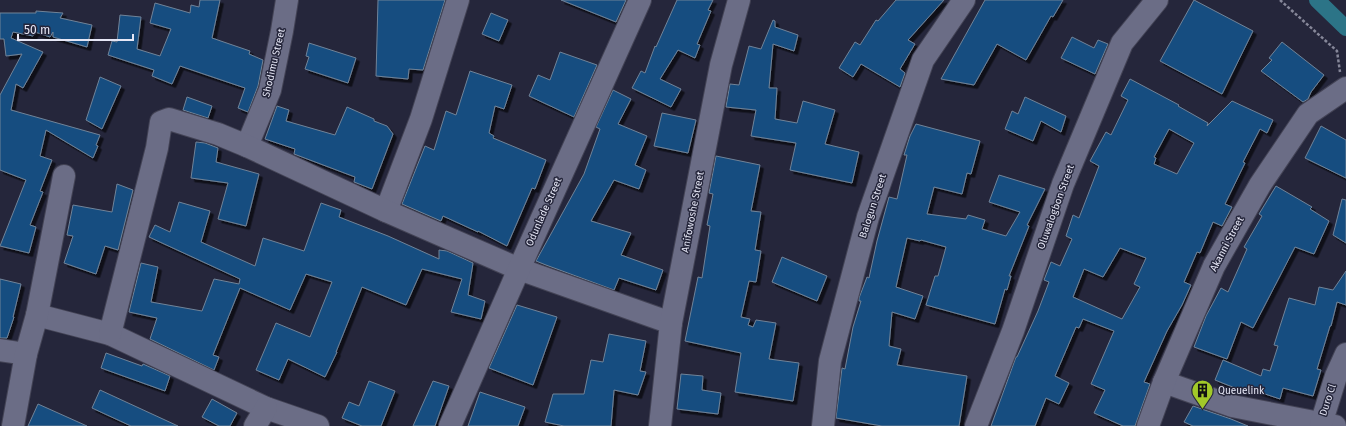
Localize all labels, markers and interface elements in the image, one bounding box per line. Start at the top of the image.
scale bar [18,16,133,42]
text: 50 m [24,23,50,37]
street label: Shodimu Street [260,27,288,99]
street label: Oluwalogbon Street [1035,163,1077,251]
street label: Anifowoshe Street [679,170,707,254]
street label: Balogun Street [857,172,889,240]
street label: Odunlade Street [523,175,565,248]
street label: Akanni Street [1208,214,1247,274]
building icon: Queuelink [1189,378,1215,411]
street label: Duro Cl [1317,383,1339,417]
place label: Queuelink [1218,385,1265,397]

